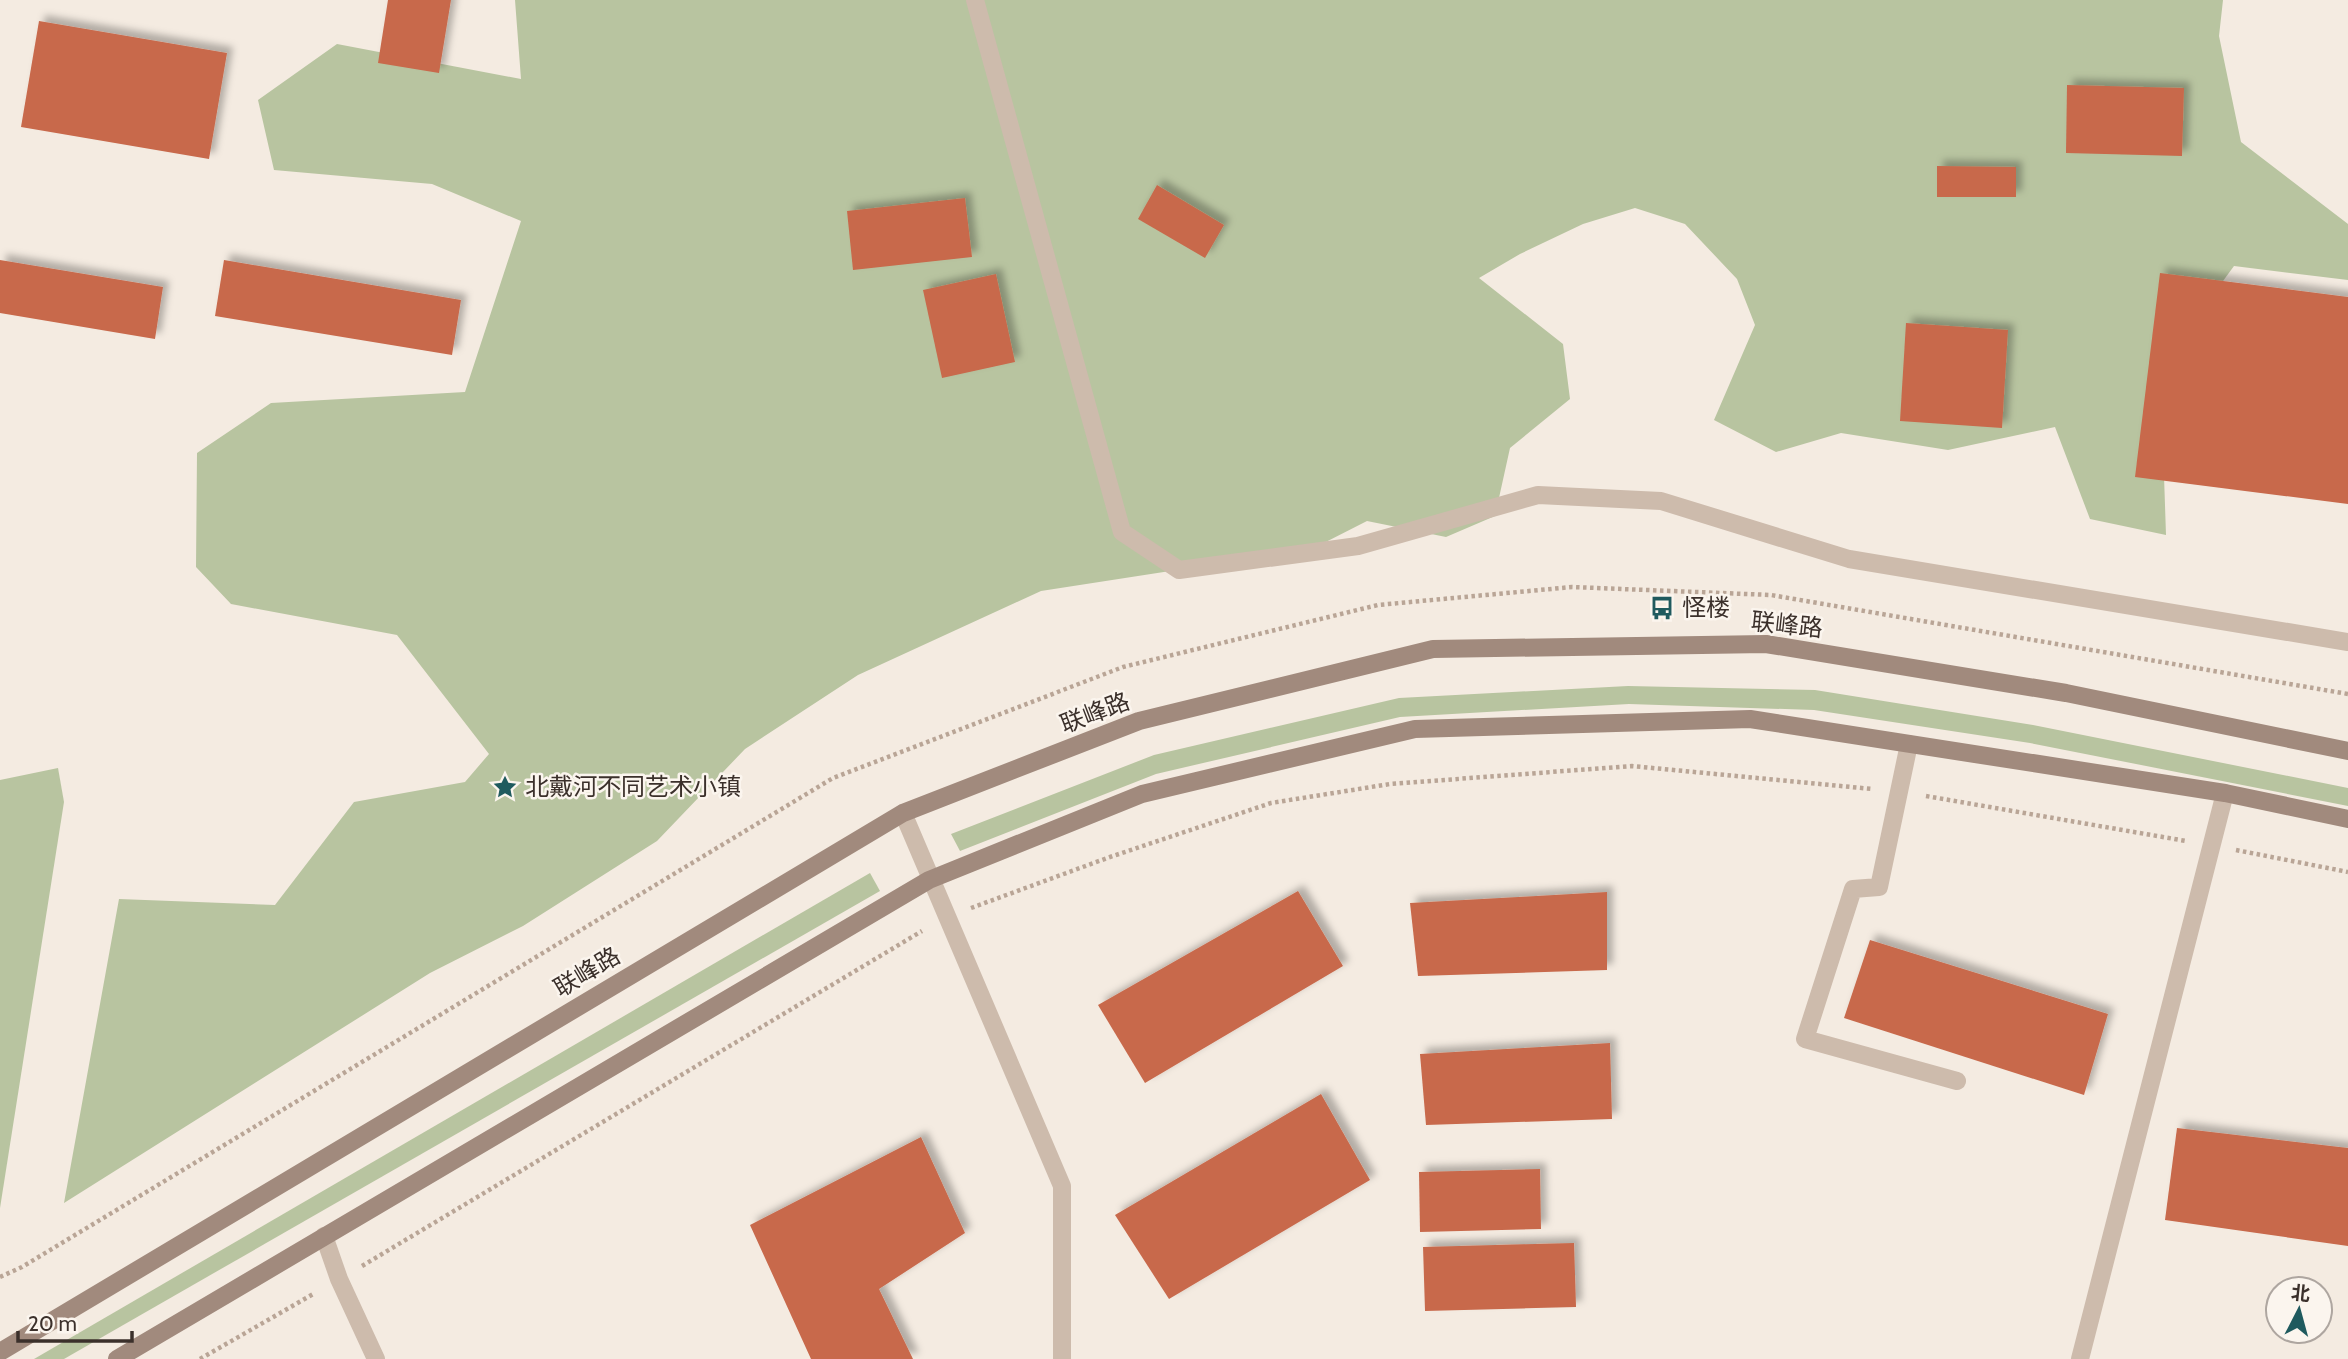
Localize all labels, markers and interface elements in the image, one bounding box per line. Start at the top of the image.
place label: 怪楼 [1682,593,1730,622]
bus stop icon: 怪楼 [1648,594,1676,622]
street label: 联峰路 [1750,606,1824,643]
street label: 联峰路 [1056,686,1134,739]
place label: 北戴河不同艺术小镇 [525,772,741,801]
place icon: 北戴河不同艺术小镇 [491,773,519,801]
street label: 联峰路 [548,941,625,1003]
north arrow [2264,1275,2334,1345]
text: 北 [2290,1281,2311,1306]
scale bar [18,1300,131,1344]
text: 20 m [28,1311,77,1336]

